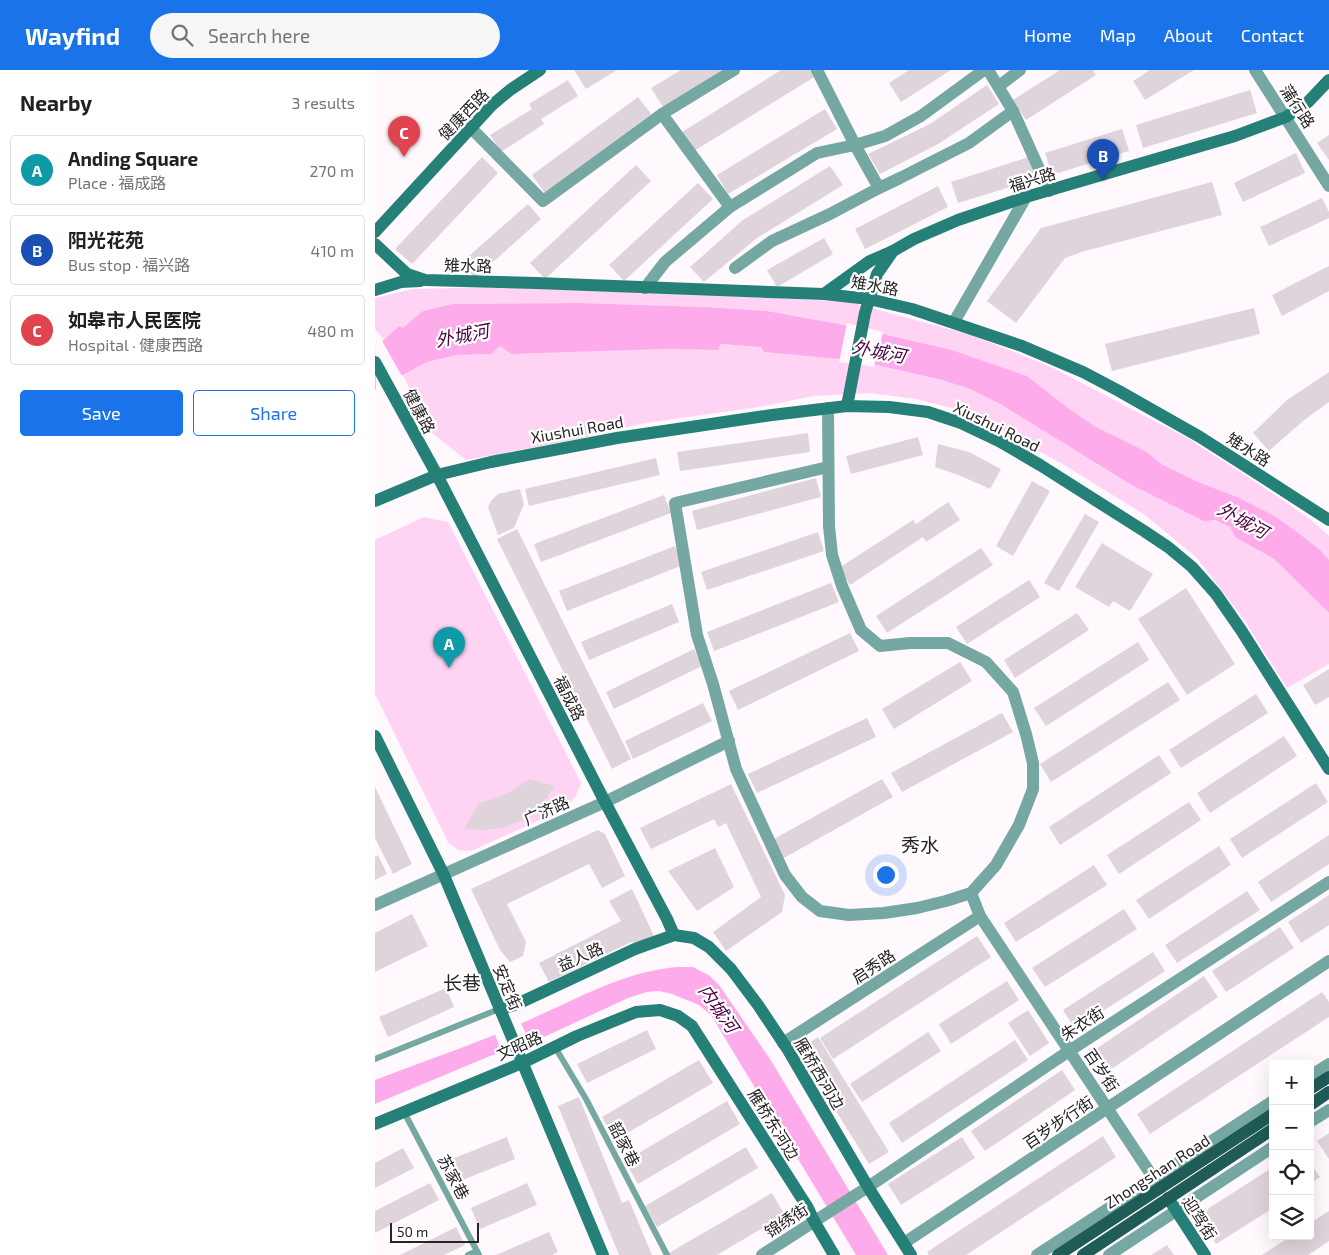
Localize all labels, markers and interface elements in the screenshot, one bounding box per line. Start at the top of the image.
search box [150,13,500,58]
text: Wayfind [25,21,120,50]
icon: search [168,21,196,49]
text: Search here [208,24,310,47]
text: Home [1024,24,1072,46]
text: Map [1100,24,1136,46]
text: About [1164,24,1213,46]
text: Contact [1241,24,1304,46]
street label: 蒲行路 [1277,81,1319,131]
street label: 健康西路 [434,84,492,144]
text: Nearby [20,90,92,115]
text: 3 results [292,93,355,112]
pin: C [388,116,420,157]
pin: B [1087,139,1119,180]
text: Anding Square [68,147,198,170]
text: A [32,161,42,180]
text: 270 m [310,161,354,180]
street label: 福兴路 [1006,163,1058,195]
text: Place · 福成路 [68,173,166,192]
text: 阳光花苑 [68,228,144,251]
text: B [32,241,42,260]
text: 410 m [311,241,354,260]
text: Bus stop · 福兴路 [68,255,190,274]
street label: 雉水路 [444,255,492,275]
street label: 雉水路 [850,271,900,299]
text: 如皋市人民医院 [68,308,201,331]
water label: 外城河 [433,318,494,351]
text: C [32,321,42,340]
text: 480 m [307,321,354,340]
text: Hospital · 健康西路 [68,335,203,354]
water label: 外城河 [850,335,911,368]
street label: 健康路 [400,385,440,437]
button: Save [20,390,183,436]
button: Share [193,390,355,436]
street label: Xiushui Road [951,397,1043,455]
street label: Xiushui Road [529,412,625,446]
street label: 雉水路 [1224,428,1274,470]
water label: 外城河 [1214,497,1275,544]
pin: A [433,627,465,668]
street label: 福成路 [551,672,589,724]
street label: 广济路 [520,792,572,828]
district label: 秀水 [901,833,939,856]
your location [873,862,899,888]
street label: 益人路 [554,938,606,974]
street label: 启秀路 [848,945,898,987]
street label: 安定街 [490,961,526,1013]
district label: 长巷 [443,971,481,994]
water label: 内城河 [695,980,745,1039]
street label: 朱衣街 [1057,1002,1107,1044]
street label: 文昭路 [493,1027,545,1063]
street label: 雁桥西河边 [791,1034,849,1112]
street label: 百岁街 [1081,1045,1123,1095]
map controls [1269,1060,1314,1240]
button: + [1269,1060,1314,1105]
street label: 雁桥东河边 [745,1085,803,1163]
street label: 百岁步行街 [1020,1092,1096,1152]
button: − [1269,1105,1314,1150]
street label: 韶家巷 [606,1118,644,1170]
street label: Zhongshan Road [1101,1130,1213,1212]
button: locate [1269,1150,1314,1195]
street label: 苏家巷 [434,1151,474,1203]
street label: 迎驾街 [1179,1193,1221,1243]
button: layers [1269,1195,1314,1240]
street label: 锦绣街 [761,1199,811,1241]
scale bar [390,1220,479,1243]
text: 50 m [397,1223,428,1240]

